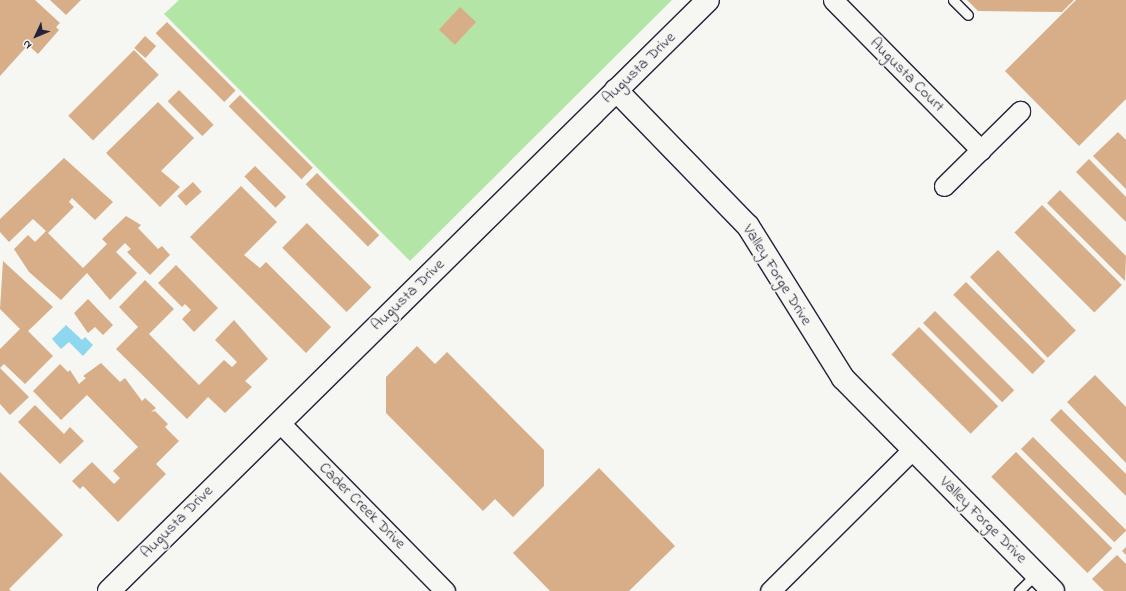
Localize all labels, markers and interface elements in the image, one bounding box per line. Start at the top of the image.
north arrow [16,16,56,56]
street label: Augusta Drive [598,28,680,108]
street label: Augusta Court [866,34,948,116]
text: N [19,36,36,53]
street label: Valley Forge Drive [738,221,816,329]
street label: Augusta Drive [367,255,449,335]
street label: Cader Creek Drive [315,459,409,553]
street label: Valley Forge Drive [935,472,1031,568]
street label: Augusta Drive [137,482,217,562]

